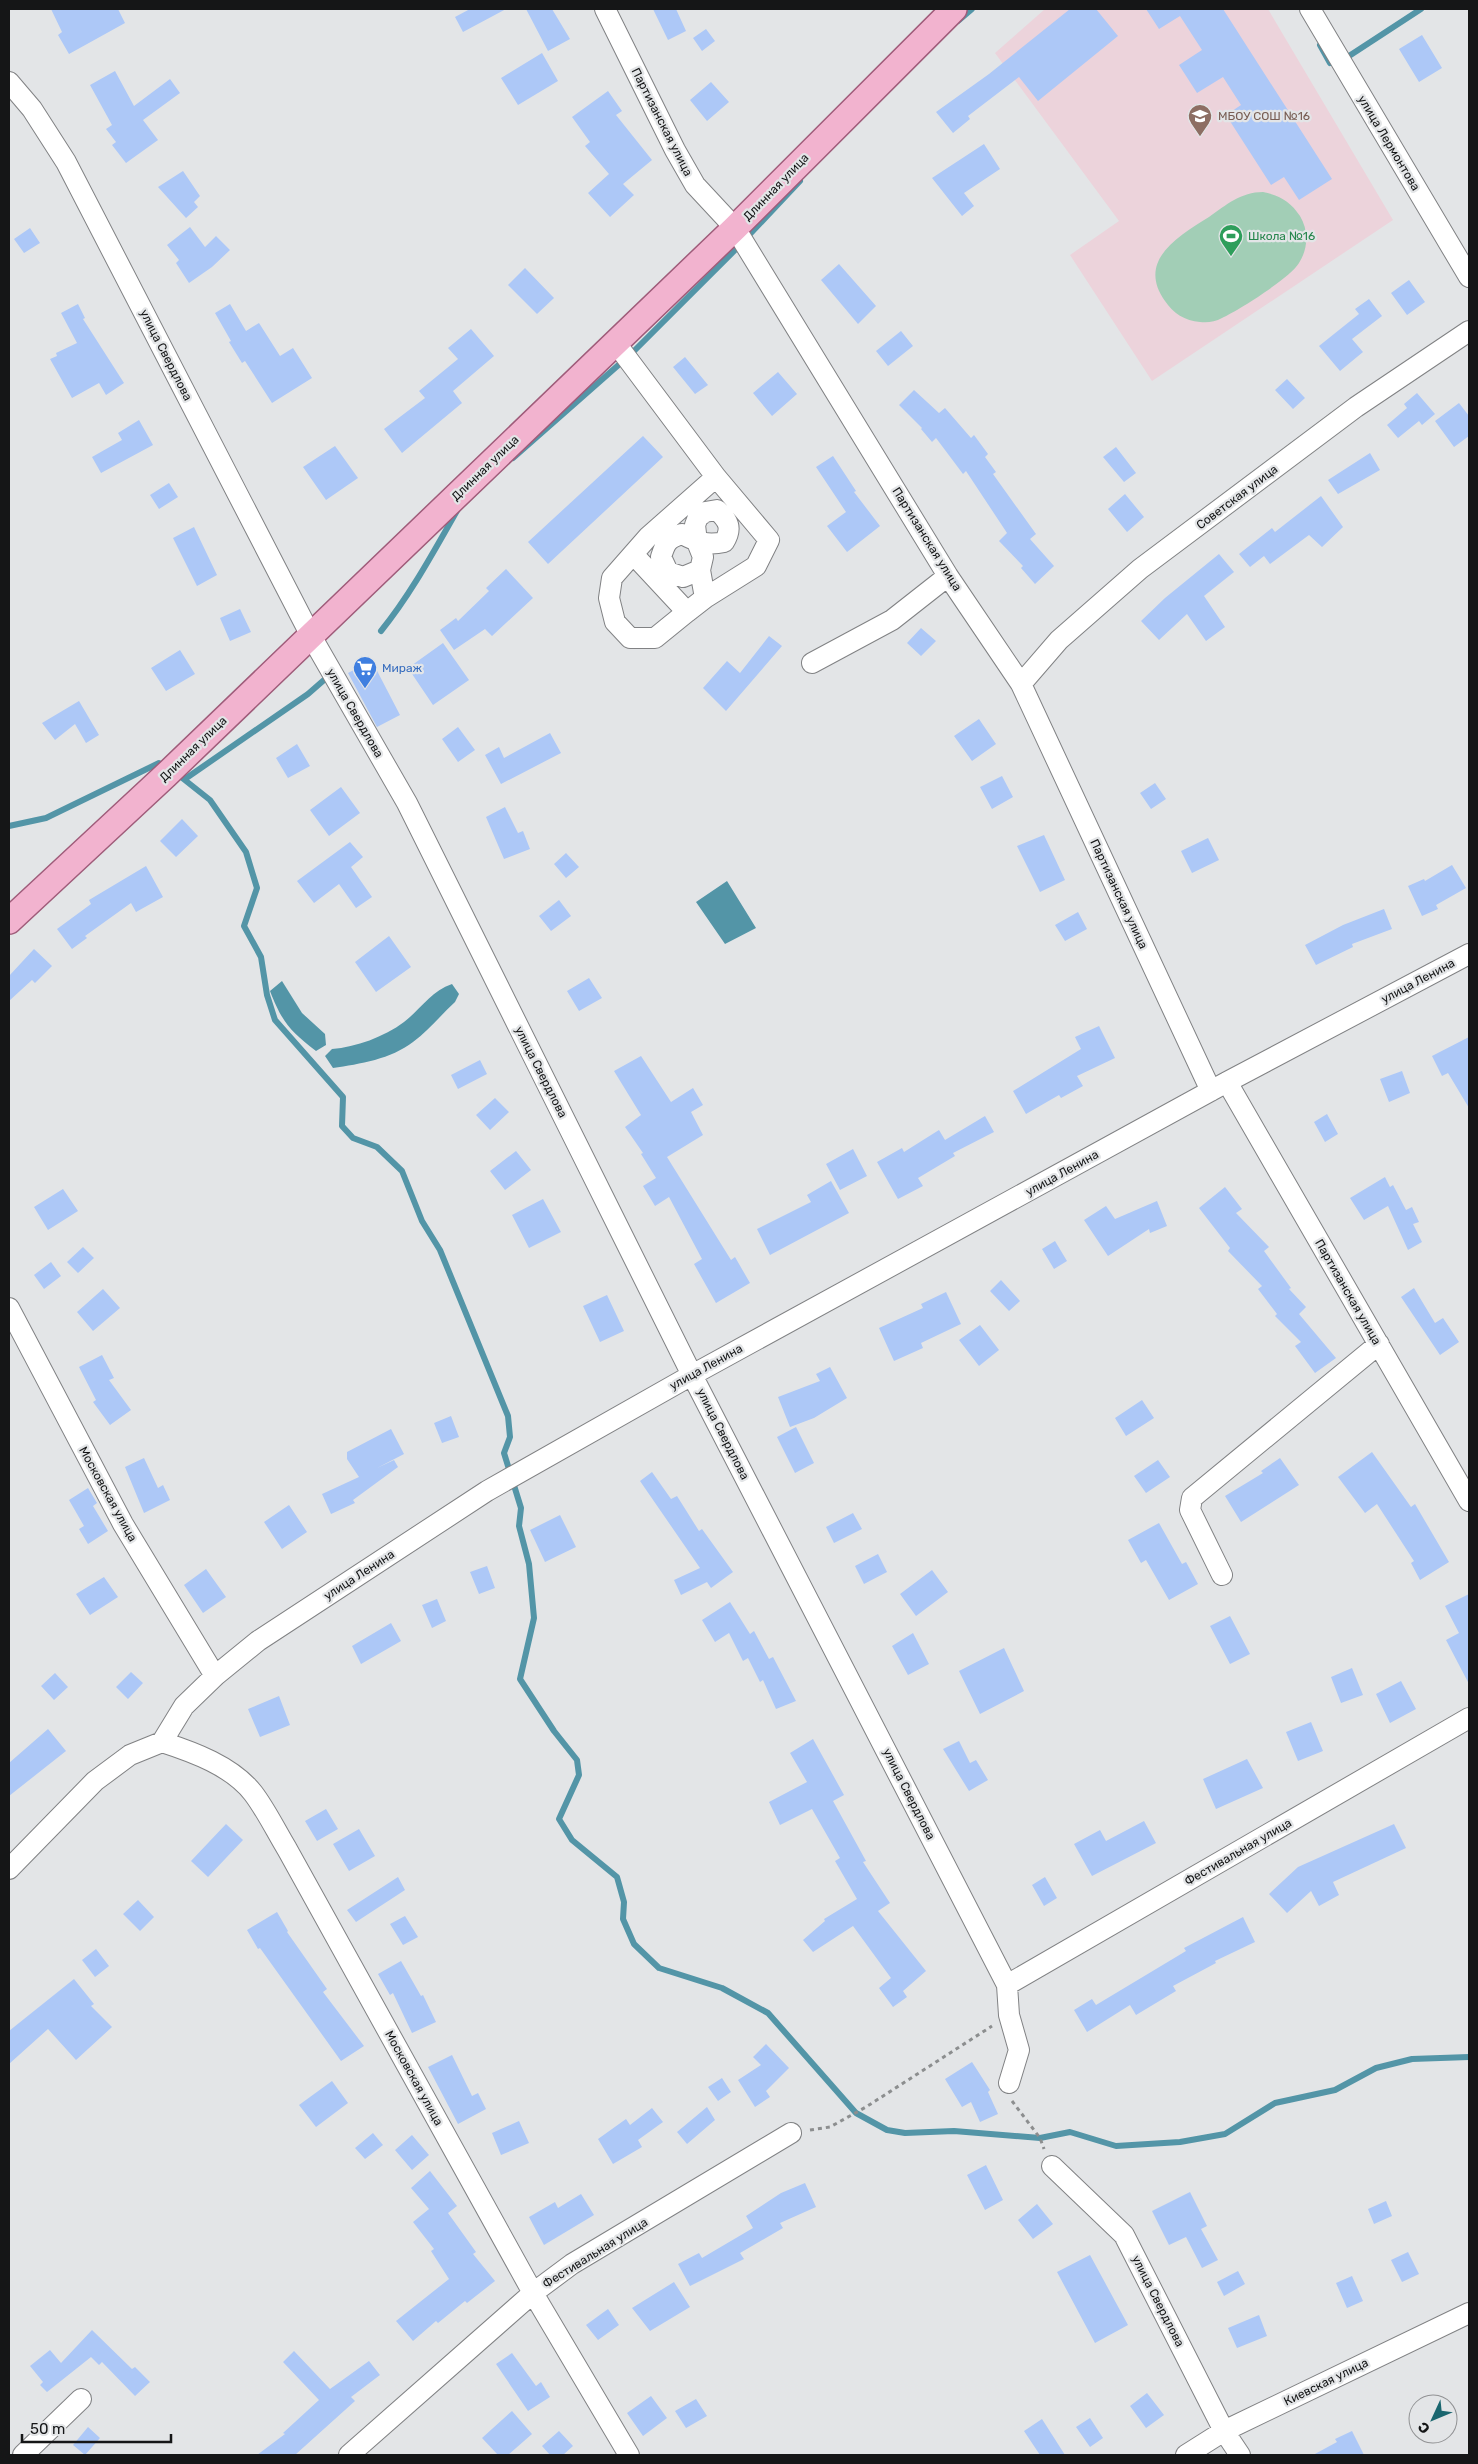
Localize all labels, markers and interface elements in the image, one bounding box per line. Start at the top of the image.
street label: Партизанская улица [629,66,695,178]
street label: улица Лермонтова [1355,93,1423,193]
school or university icon: МБОУ СОШ №16 [1187,103,1213,137]
place label: МБОУ СОШ №16 [1218,109,1310,123]
street label: Длинная улица [740,150,812,224]
sports icon: Школа №16 [1218,223,1244,257]
place label: Школа №16 [1248,229,1315,243]
street label: улица Свердлова [137,307,195,403]
street label: Длинная улица [448,432,522,504]
street label: Советская улица [1194,462,1280,532]
street label: Партизанская улица [889,485,965,593]
supermarket icon: Мираж [352,655,378,689]
place label: Мираж [382,661,423,675]
street label: улица Свердлова [324,666,386,760]
street label: Длинная улица [156,713,230,785]
street label: Партизанская улица [1087,837,1151,951]
street label: улица Ленина [1379,956,1457,1006]
street label: улица Свердлова [512,1024,570,1120]
street label: улица Ленина [1023,1147,1101,1199]
street label: Партизанская улица [1312,1237,1384,1347]
street label: улица Ленина [667,1341,745,1393]
street label: улица Свердлова [694,1386,752,1482]
street label: Московская улица [76,1444,140,1544]
street label: улица Ленина [321,1547,397,1603]
street label: улица Свердлова [880,1746,938,1842]
street label: Фестивальная улица [1182,1816,1294,1888]
street label: Московская улица [382,2028,446,2128]
street label: Фестивальная улица [540,2215,650,2291]
street label: улица Свердлова [1129,2253,1187,2349]
street label: Киевская улица [1282,2356,1370,2408]
north arrow [1408,2394,1458,2444]
scale bar [22,2412,171,2444]
text: С [1414,2418,1434,2437]
text: 50 m [30,2420,65,2438]

